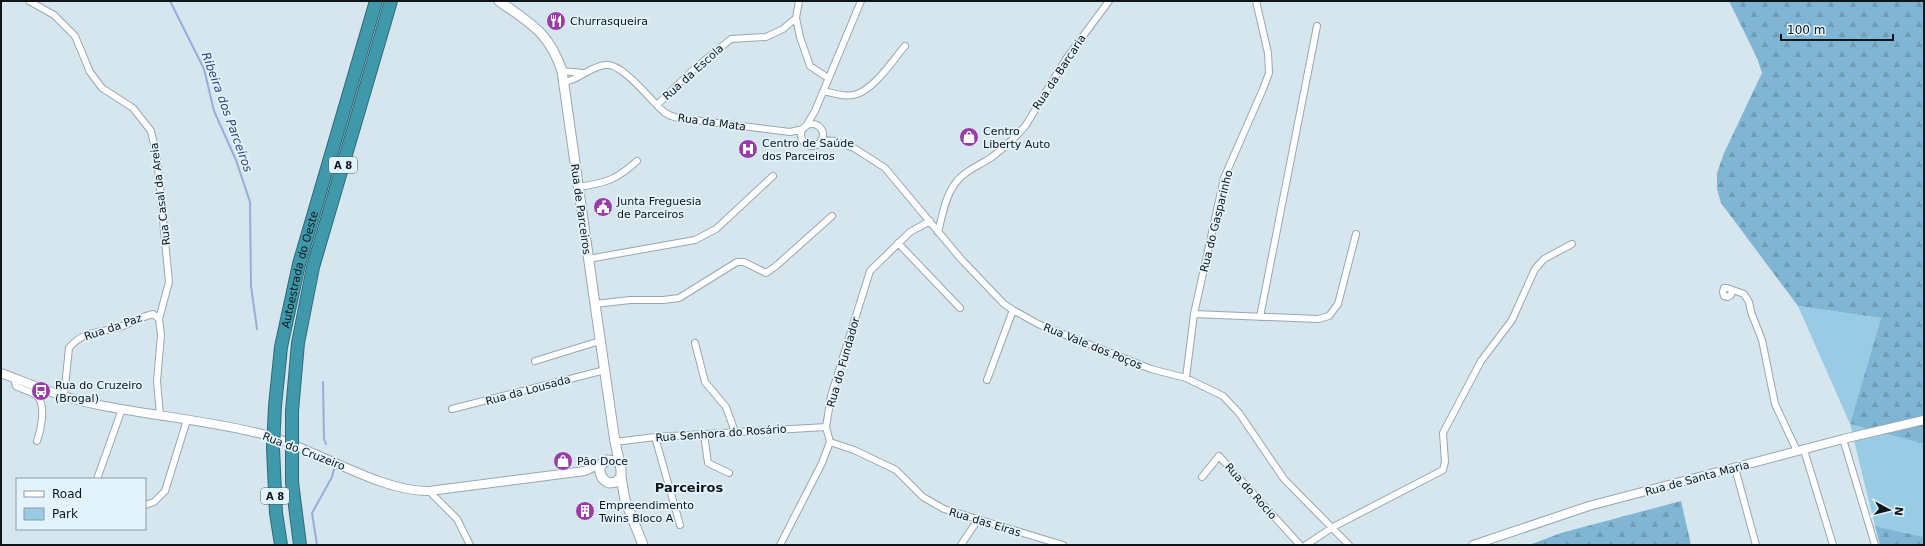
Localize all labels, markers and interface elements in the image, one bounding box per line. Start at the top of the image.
restaurant icon: Churrasqueira [545,10,567,32]
place label: Churrasqueira [570,15,648,28]
scale bar [1781,16,1893,42]
text: 100 m [1787,23,1825,37]
street label: Rua da Barcaria [1030,32,1089,112]
street label: Rua da Escola [660,42,726,103]
water label: Ribeira dos Parceiros [199,50,255,174]
street label: Rua da Mata [677,111,747,134]
place label: Centro Liberty Auto [983,125,1051,151]
shop icon: Centro Liberty Auto [958,126,980,148]
place label: Centro de Saúde dos Parceiros [762,137,854,163]
hospital icon: Centro de Saúde dos Parceiros [737,138,759,160]
street label: Rua Casal da Areia [148,142,173,246]
road number: A 8 [329,157,357,173]
street label: Rua de Parceiros [568,163,593,255]
street label: Rua do Gasparinho [1198,169,1236,273]
place label: Junta Freguesia de Parceiros [616,195,702,221]
public building icon: Junta Freguesia de Parceiros [592,196,614,218]
street label: Autoestrada do Oeste [279,209,321,329]
street label: Rua da Paz [83,311,144,343]
street label: Rua do Fundador [824,315,863,409]
street label: Rua Vale dos Poços [1041,321,1144,372]
street label: Rua da Lousada [484,373,572,408]
place label: Rua do Cruzeiro (Brogal) [55,379,143,405]
bus stop icon: Rua do Cruzeiro (Brogal) [30,380,52,402]
street label: Rua Senhora do Rosário [655,422,787,445]
street label: Rua do Cruzeiro [261,430,347,473]
shop icon: Pão Doce [552,450,574,472]
place label: Pão Doce [577,455,628,468]
street label: Rua de Santa Maria [1644,458,1751,499]
street label: Rua do Rocio [1222,460,1279,522]
legend [16,478,146,530]
district label: Parceiros [655,480,723,495]
text: Road [52,487,82,501]
road number: A 8 [261,488,289,504]
north arrow [1869,490,1909,530]
place label: Empreendimento Twins Bloco A [598,499,694,525]
building icon: Empreendimento Twins Bloco A [574,500,596,522]
street label: Rua das Eiras [947,505,1023,540]
text: N [1891,506,1905,517]
text: Park [52,507,78,521]

